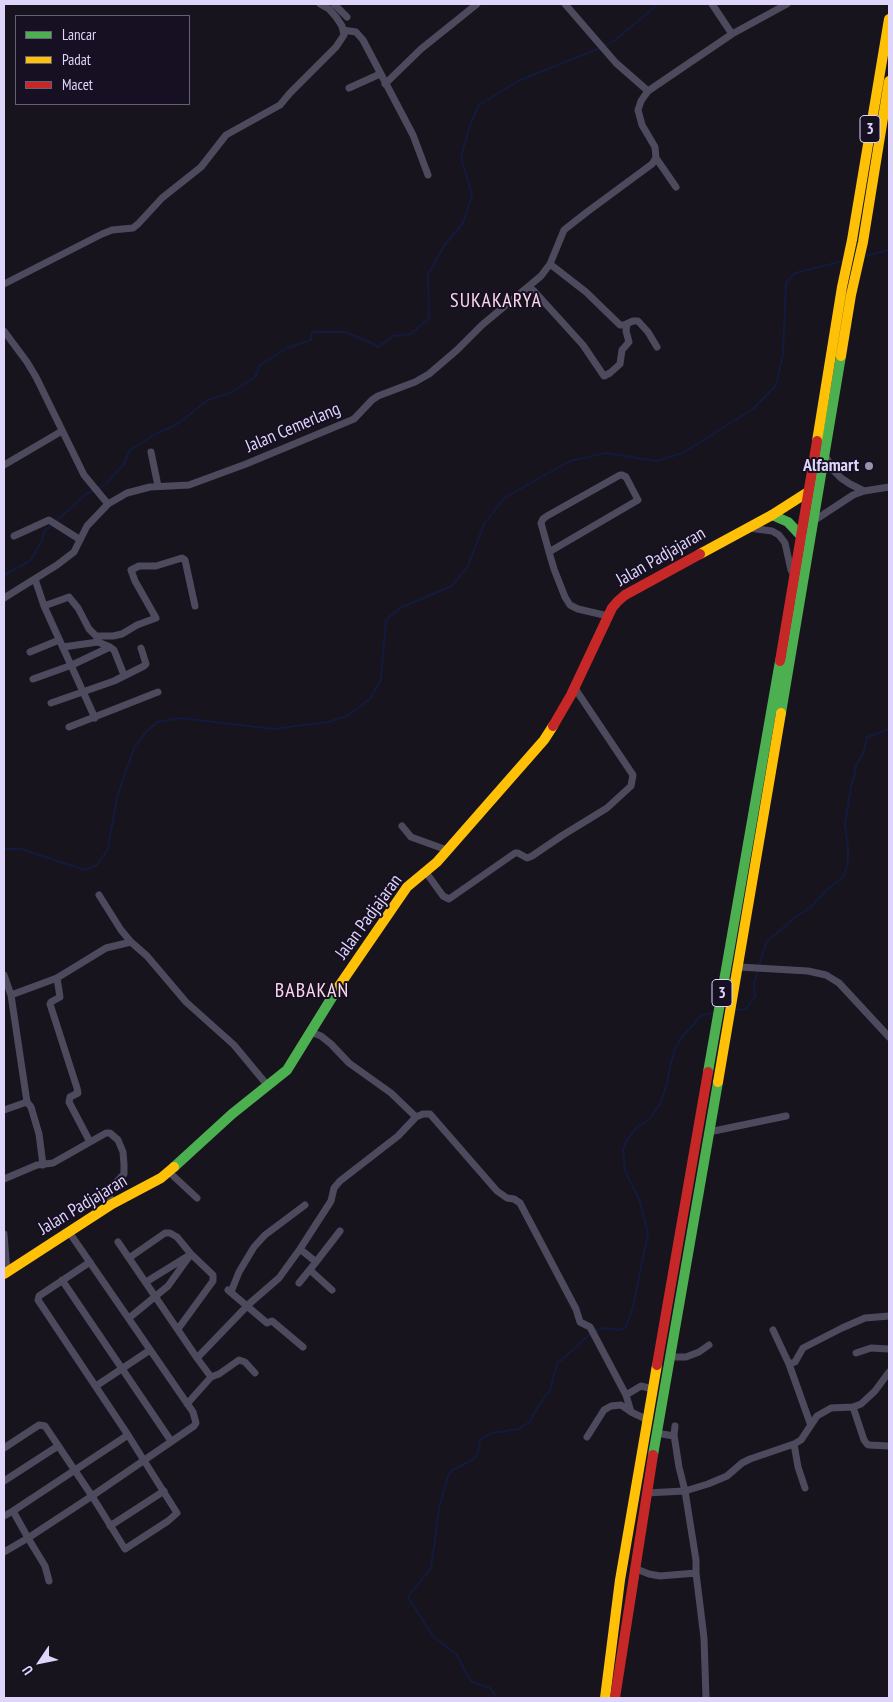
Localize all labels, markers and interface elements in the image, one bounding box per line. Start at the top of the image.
legend [15,15,190,105]
text: Lancar [62,25,96,44]
text: Padat [62,50,91,69]
text: Macet [62,75,93,94]
road number: 3 [860,116,880,142]
district label: SUKAKARYA [449,289,543,313]
street label: Jalan Cemerlang [242,398,344,458]
place label: Alfamart [803,455,859,477]
marker: Alfamart [863,460,875,472]
street label: Jalan Padjajaran [613,523,709,591]
street label: Jalan Padjajaran [331,870,407,964]
district label: BABAKAN [274,979,350,1003]
road number: 3 [712,980,732,1006]
street label: Jalan Padjajaran [35,1170,131,1240]
north arrow [15,1637,65,1687]
text: U [18,1662,37,1678]

